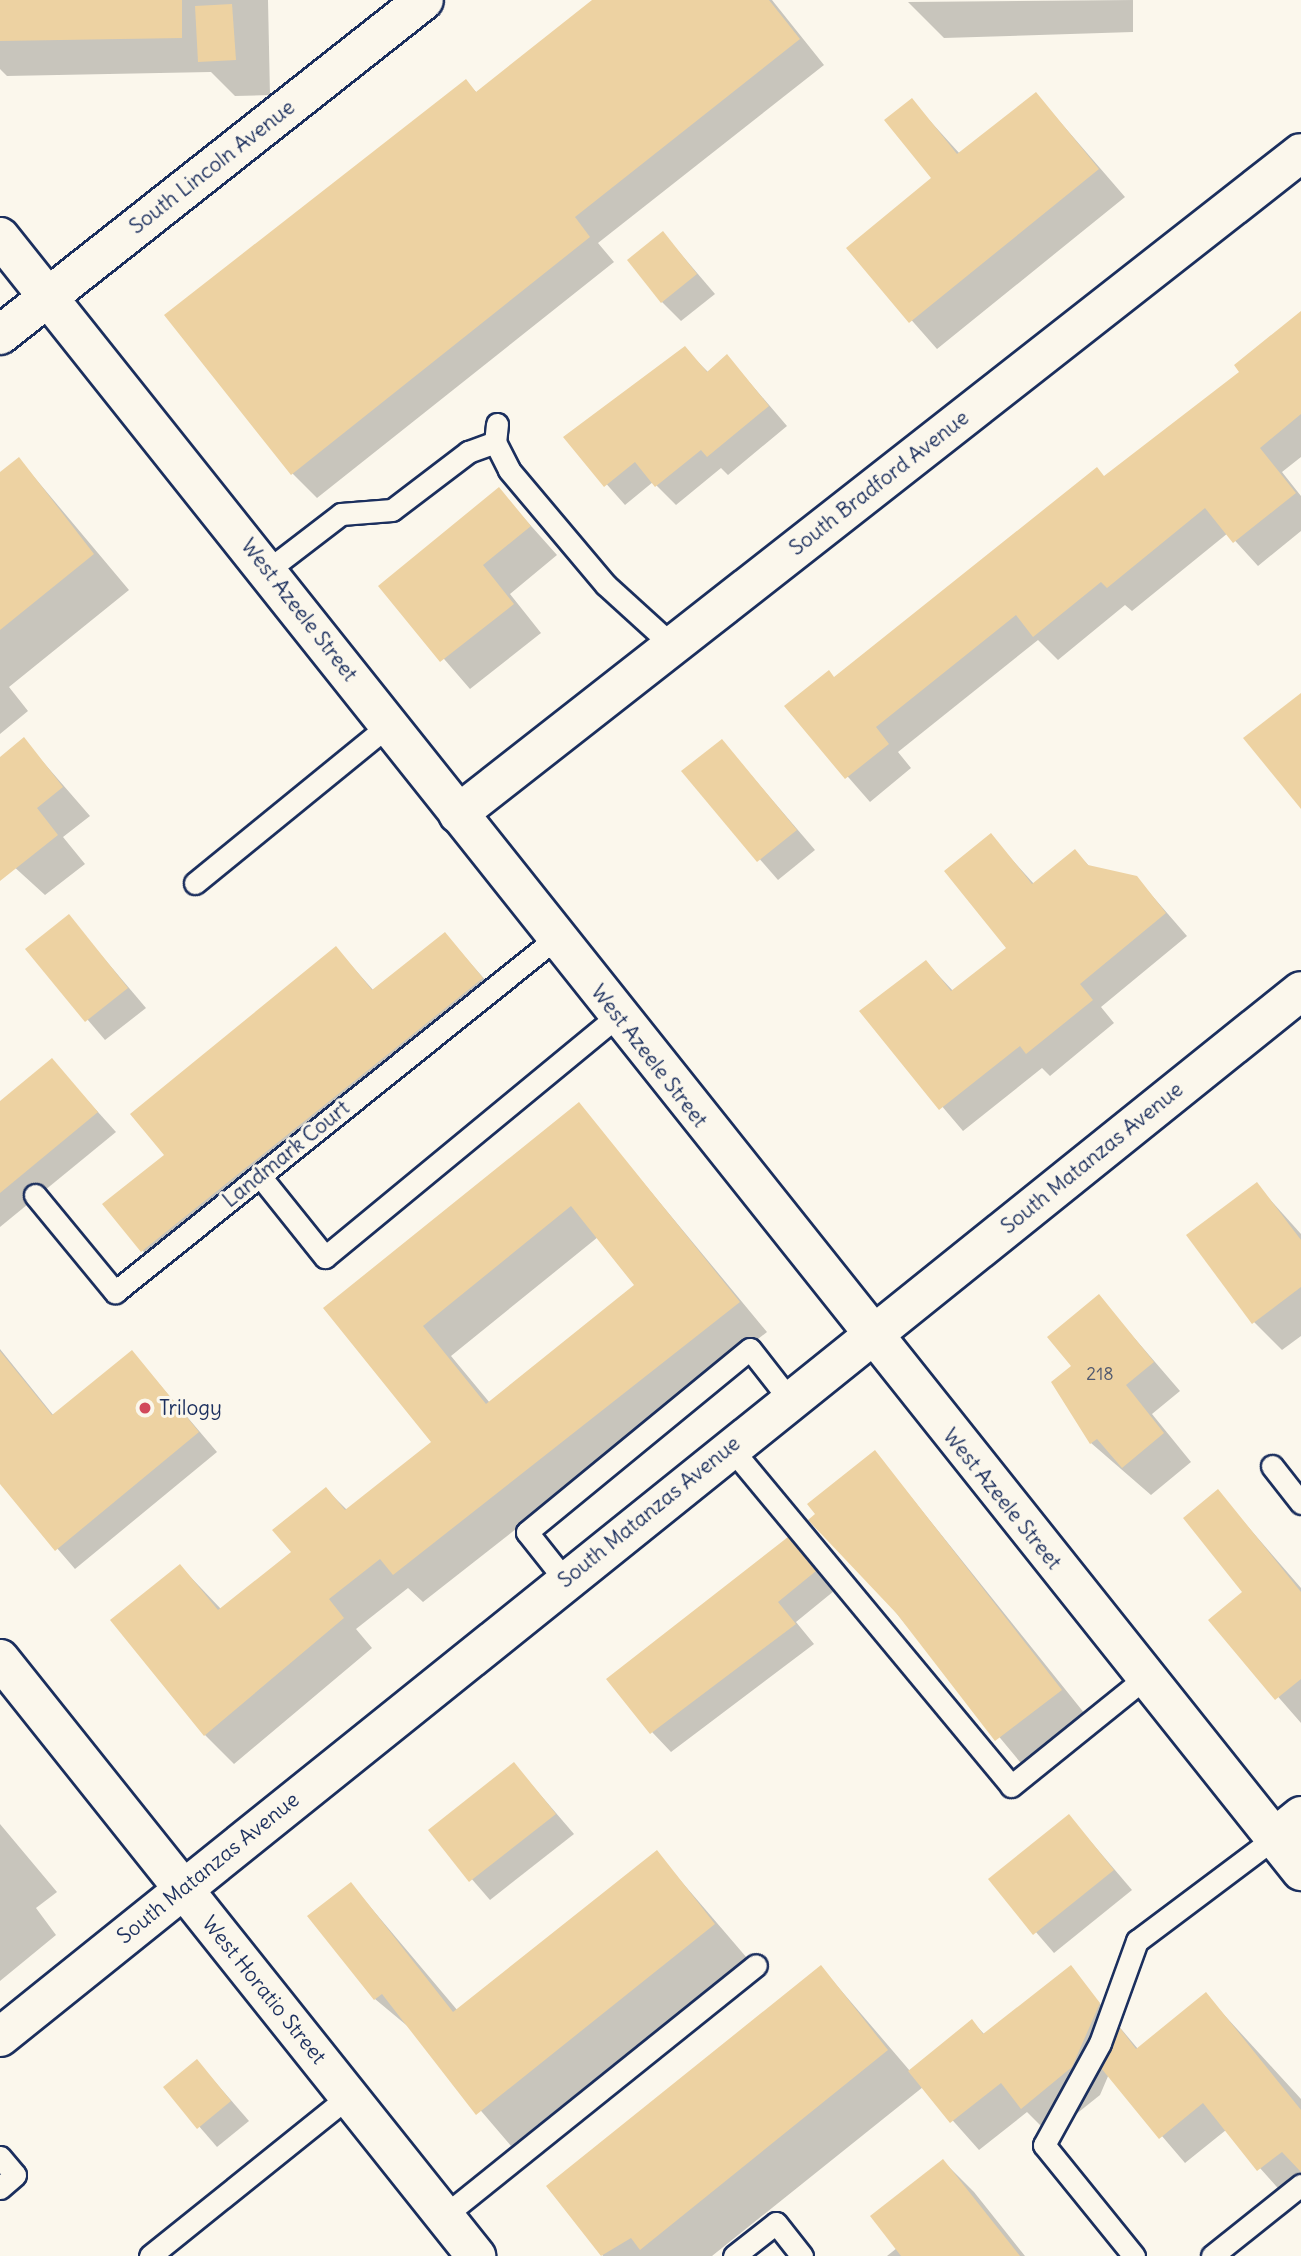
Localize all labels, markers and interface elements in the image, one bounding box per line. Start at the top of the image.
street label: South Lincoln Avenue [124,95,300,239]
street label: South Bradford Avenue [784,405,974,561]
street label: West Azeele Street [235,534,363,686]
street label: West Azeele Street [585,980,713,1132]
street label: South Matanzas Avenue [996,1077,1188,1239]
street label: Landmark Court [218,1095,354,1213]
house number: 218 [1086,1363,1114,1385]
place label: Trilogy [159,1395,222,1421]
marker: Trilogy [137,1400,153,1416]
street label: West Azeele Street [937,1423,1067,1575]
street label: South Matanzas Avenue [553,1431,745,1593]
street label: South Matanzas Avenue [112,1787,304,1949]
street label: West Horatio Street [197,1911,331,2069]

